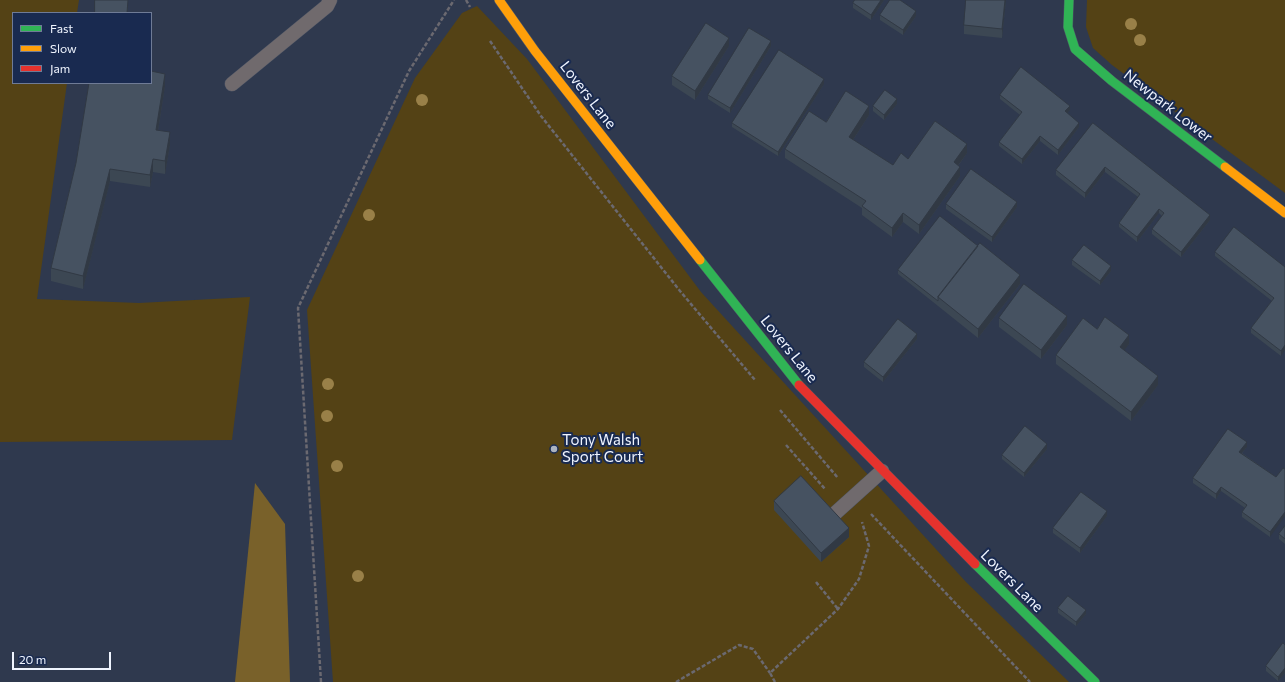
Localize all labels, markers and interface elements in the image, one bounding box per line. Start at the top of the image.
legend [12,12,152,84]
text: Fast [50,21,73,35]
text: Slow [50,41,77,55]
street label: Lovers Lane [556,58,620,132]
text: Jam [50,61,70,75]
street label: Newpark Lower [1120,66,1216,146]
street label: Lovers Lane [757,312,821,386]
place label: Tony Walsh Sport Court [562,431,643,466]
marker: Tony Walsh Sport Court [549,444,559,454]
street label: Lovers Lane [977,546,1047,616]
scale bar [14,644,113,670]
text: 20 m [19,652,46,666]

